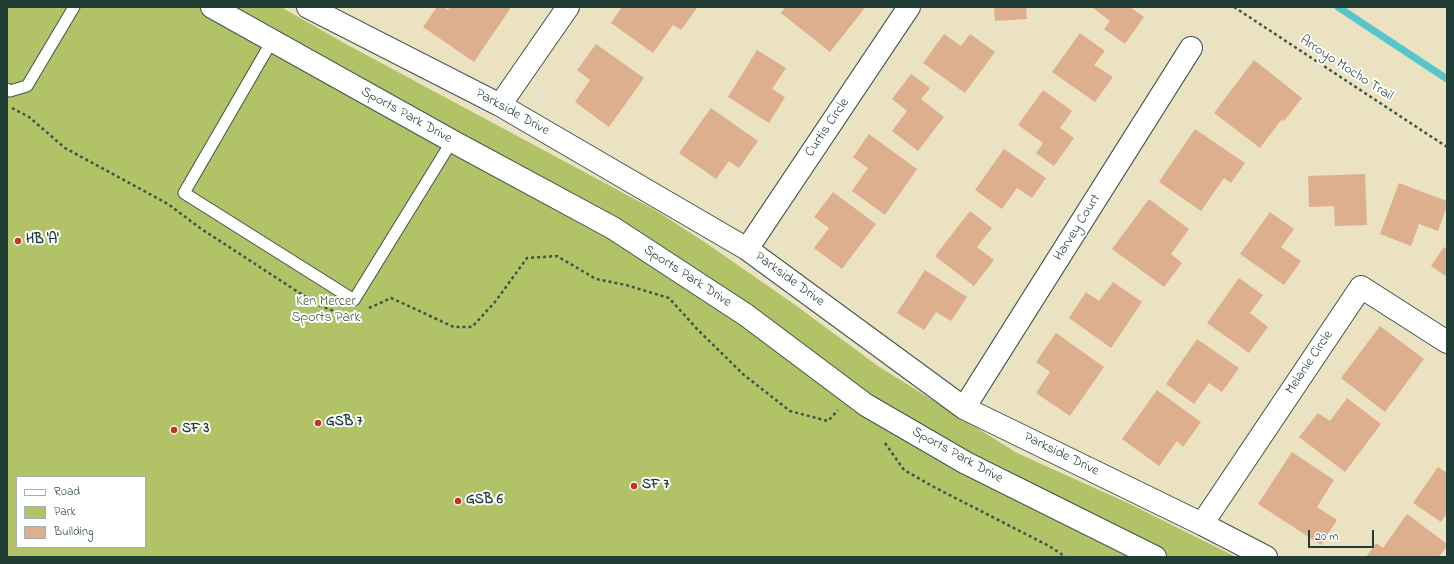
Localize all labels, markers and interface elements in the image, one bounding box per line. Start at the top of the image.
street label: Arroyo Mocho Trail [1296,33,1396,105]
street label: Sports Park Drive [358,84,454,148]
street label: Parkside Drive [472,86,552,140]
street label: Curtis Circle [802,95,854,161]
street label: Harvey Court [1051,192,1105,264]
place label: HB 'A' [26,233,59,249]
marker: HB 'A' [13,236,23,246]
street label: Sports Park Drive [640,242,734,312]
street label: Parkside Drive [751,249,827,311]
park label: Ken Mercer Sports Park [292,295,360,328]
street label: Melanie Circle [1283,328,1337,398]
place label: GSB 7 [326,415,362,431]
marker: GSB 7 [313,418,323,428]
place label: SF 3 [182,422,209,438]
street label: Sports Park Drive [909,424,1005,488]
marker: SF 3 [169,425,179,435]
street label: Parkside Drive [1021,430,1101,480]
legend [16,476,146,548]
place label: SF 7 [642,478,669,494]
marker: SF 7 [629,481,639,491]
text: Road [54,483,80,501]
place label: GSB 6 [466,493,503,509]
marker: GSB 6 [453,496,463,506]
text: Park [54,503,76,521]
scale bar [1310,522,1376,548]
text: Building [54,523,93,541]
text: 20 m [1315,528,1338,546]

